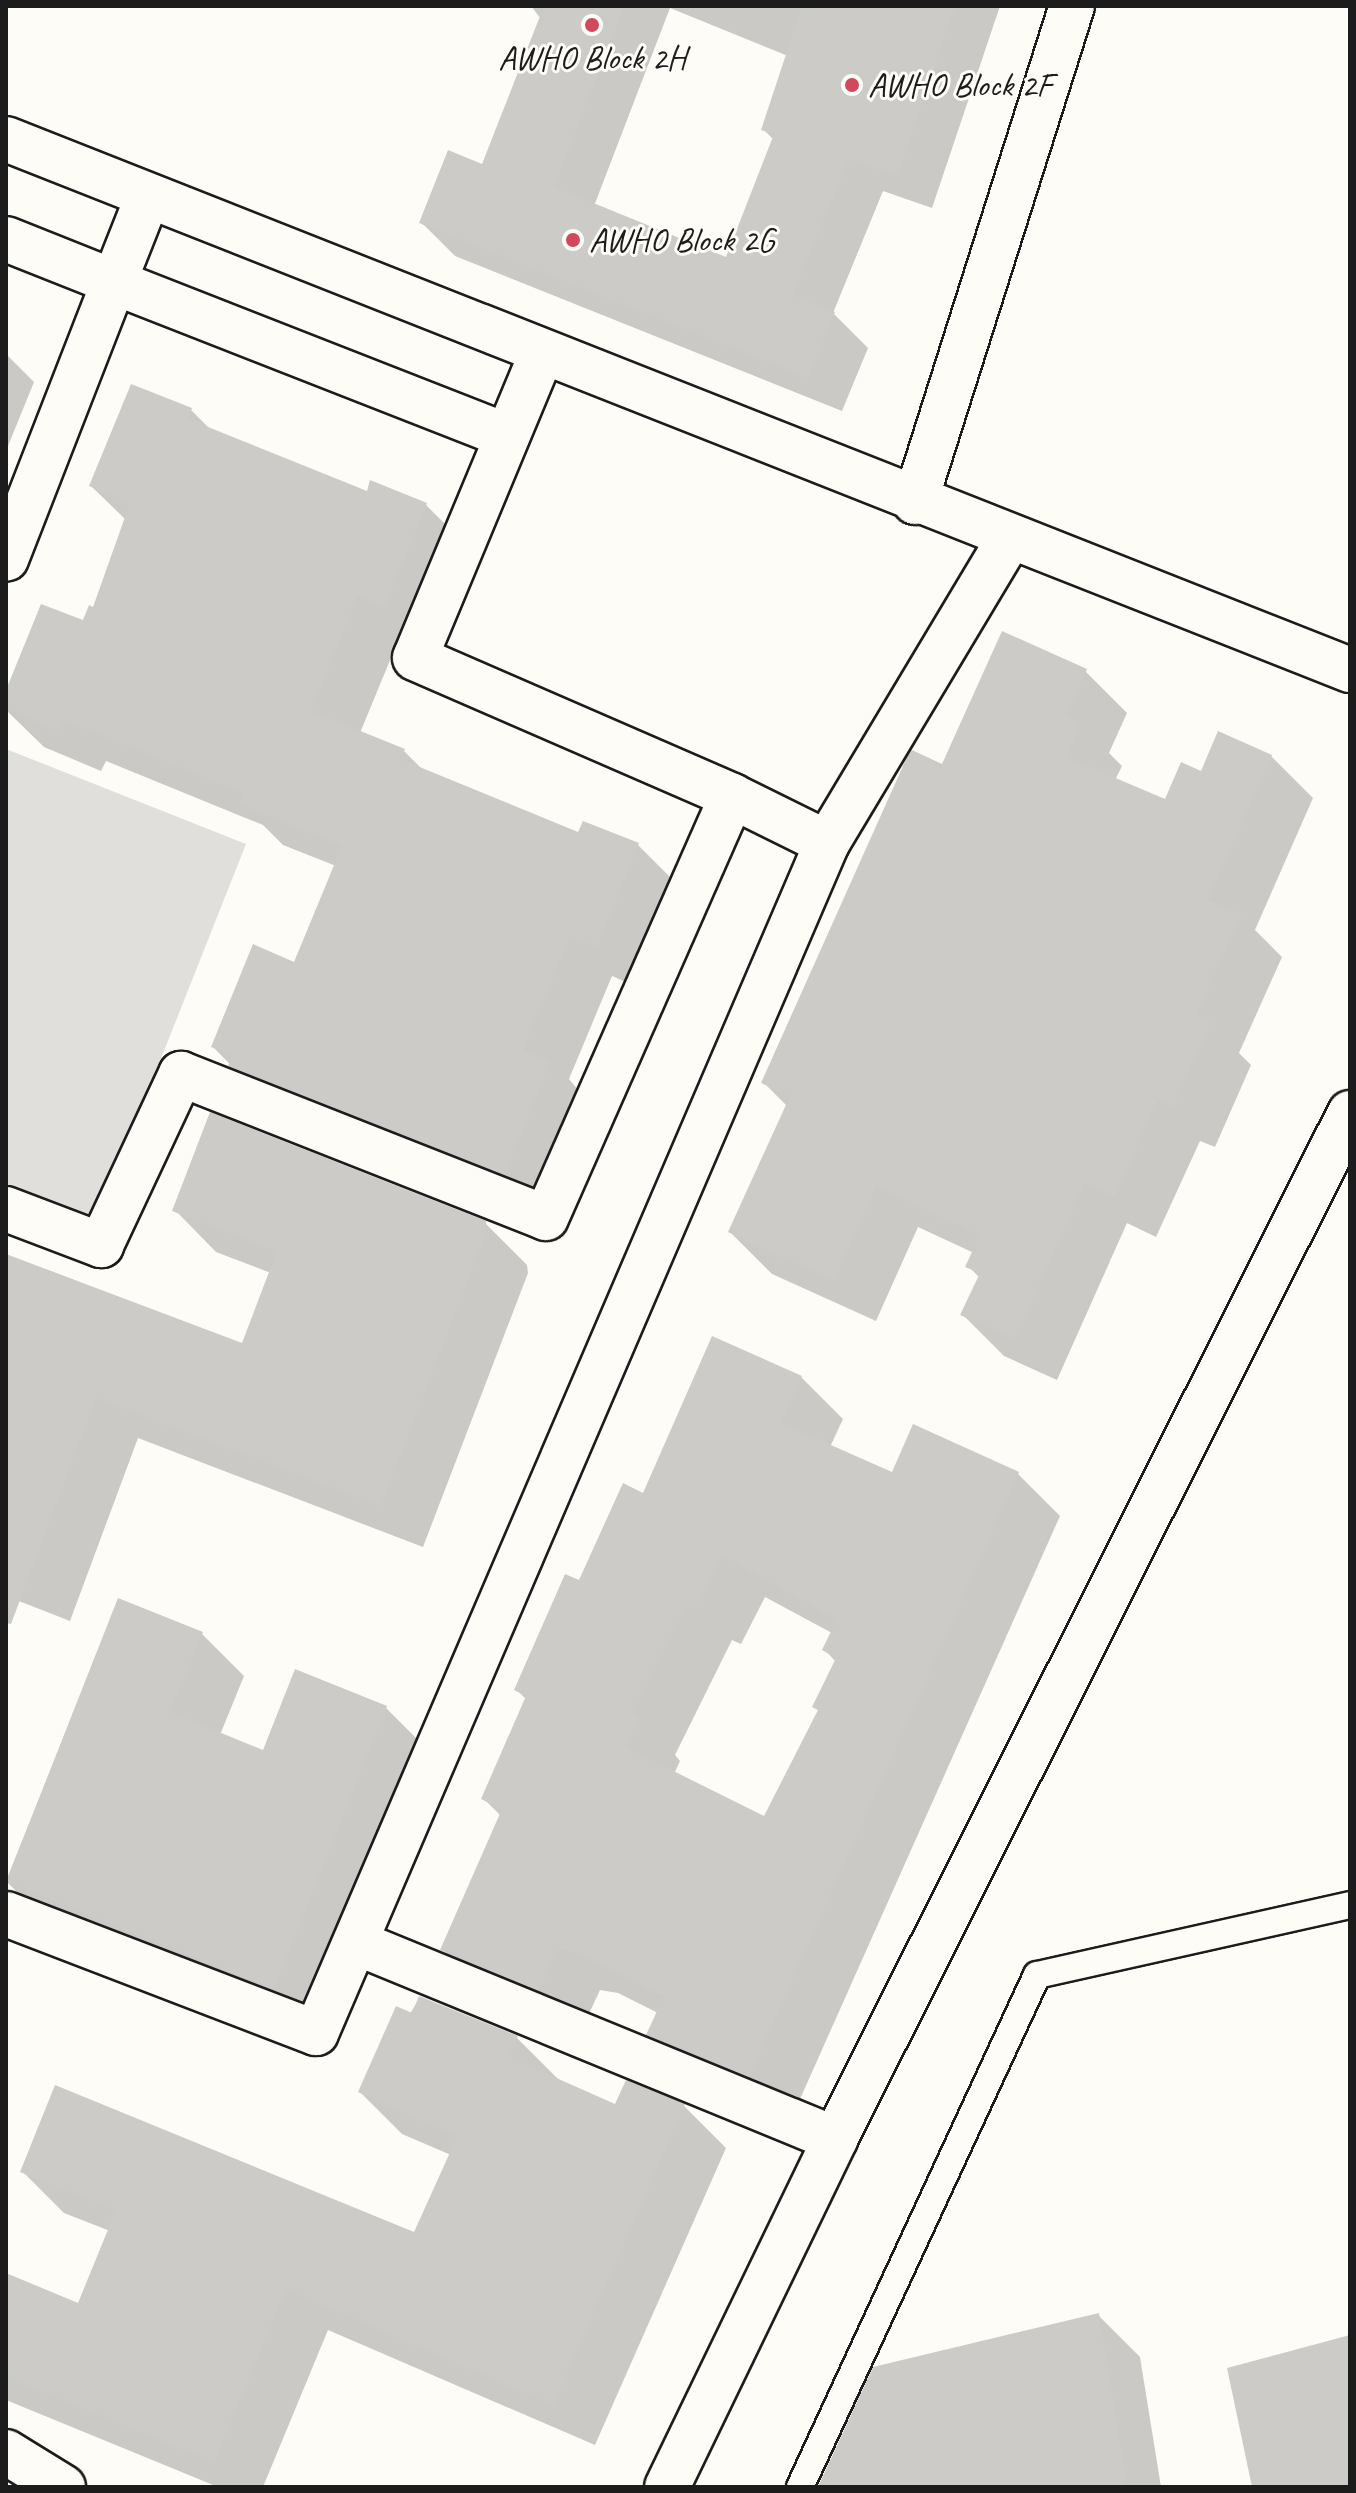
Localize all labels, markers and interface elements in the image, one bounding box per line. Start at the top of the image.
marker: AWHO Block 2H [583,16,601,34]
place label: AWHO Block 2H [498,38,686,78]
place label: AWHO Block 2F [868,65,1052,105]
marker: AWHO Block 2F [843,76,861,94]
place label: AWHO Block 2G [589,220,774,260]
marker: AWHO Block 2G [564,231,582,249]

